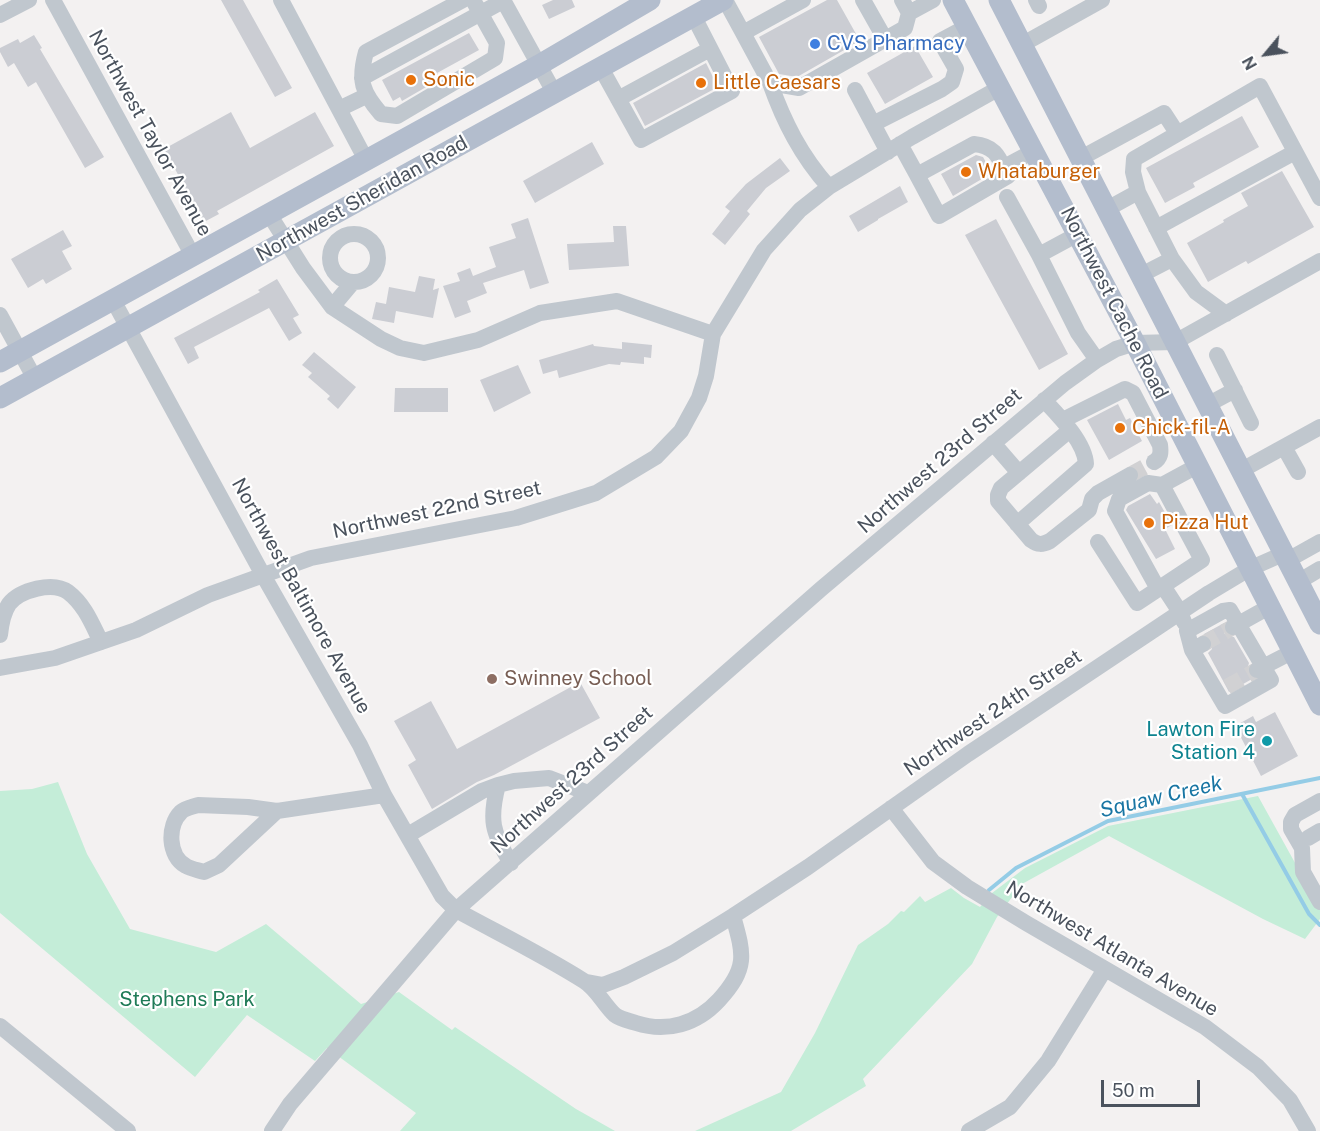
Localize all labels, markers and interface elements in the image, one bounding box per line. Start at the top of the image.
north arrow [1236,24,1296,84]
street label: Northwest Taylor Avenue [83,26,217,240]
place label: CVS Pharmacy [827,32,965,56]
marker: CVS Pharmacy [808,37,822,51]
text: N [1238,53,1261,73]
place label: Sonic [423,68,475,92]
place label: Little Caesars [713,71,841,95]
marker: Sonic [404,73,418,87]
marker: Little Caesars [694,76,708,90]
street label: Northwest Sheridan Road [252,131,472,267]
place label: Whataburger [978,160,1100,184]
marker: Whataburger [959,165,973,179]
street label: Northwest Cache Road [1055,203,1173,403]
street label: Northwest 23rd Street [853,383,1027,539]
place label: Chick-fil-A [1132,416,1231,440]
marker: Chick-fil-A [1113,421,1127,435]
street label: Northwest Baltimore Avenue [226,474,376,718]
street label: Northwest 22nd Street [331,476,543,544]
place label: Pizza Hut [1161,511,1249,535]
marker: Pizza Hut [1142,516,1156,530]
street label: Northwest 24th Street [900,645,1086,781]
place label: Swinney School [504,667,652,691]
marker: Swinney School [485,672,499,686]
street label: Northwest 23rd Street [486,701,658,859]
place label: Lawton Fire Station 4 [1146,718,1255,765]
marker: Lawton Fire Station 4 [1260,734,1274,748]
water label: Squaw Creek [1097,771,1225,823]
street label: Northwest Atlanta Avenue [1002,876,1222,1022]
park label: Stephens Park [119,988,255,1012]
scale bar [1104,1068,1203,1106]
text: 50 m [1112,1080,1155,1101]

